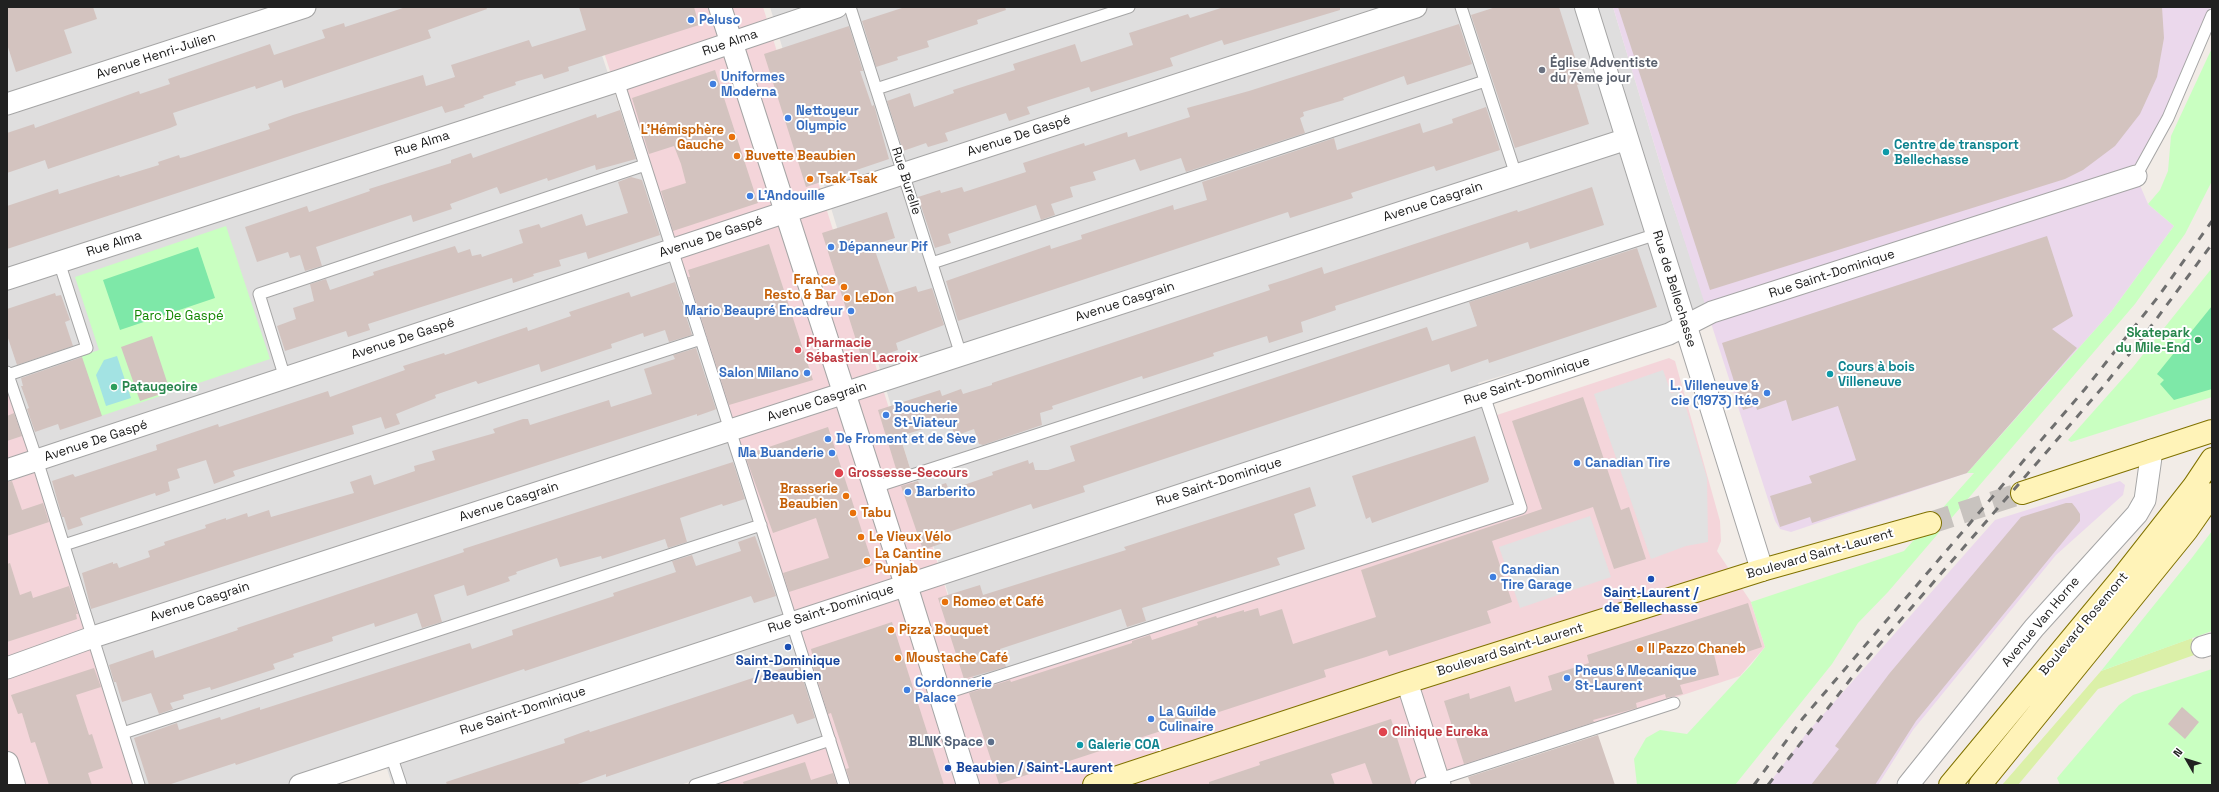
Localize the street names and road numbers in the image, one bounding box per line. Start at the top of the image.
street label: Rue Alma [700,26,760,60]
street label: Avenue Henri-Julien [94,29,218,83]
street label: Avenue De Gaspé [965,112,1073,160]
street label: Rue Alma [392,128,452,160]
street label: Rue Burelle [888,145,924,217]
street label: Avenue Casgrain [1381,179,1485,225]
street label: Avenue De Gaspé [657,213,765,261]
street label: Rue Alma [84,228,144,260]
street label: Rue de Bellechasse [1649,229,1699,349]
street label: Rue Saint-Dominique [1767,246,1897,302]
street label: Avenue Casgrain [1073,279,1177,325]
street label: Avenue De Gaspé [349,315,457,363]
street label: Rue Saint-Dominique [1462,353,1592,409]
street label: Avenue Casgrain [765,379,869,425]
street label: Avenue De Gaspé [42,417,150,465]
street label: Rue Saint-Dominique [1154,454,1284,510]
street label: Avenue Casgrain [457,479,561,525]
street label: Boulevard Saint-Laurent [1745,525,1895,583]
street label: Boulevard Rosemont [2036,569,2132,679]
street label: Avenue Van Horne [1999,574,2083,670]
street label: Avenue Casgrain [148,579,252,625]
street label: Rue Saint-Dominique [766,581,896,637]
street label: Boulevard Saint-Laurent [1435,620,1585,680]
street label: Rue Saint-Dominique [458,683,588,739]

